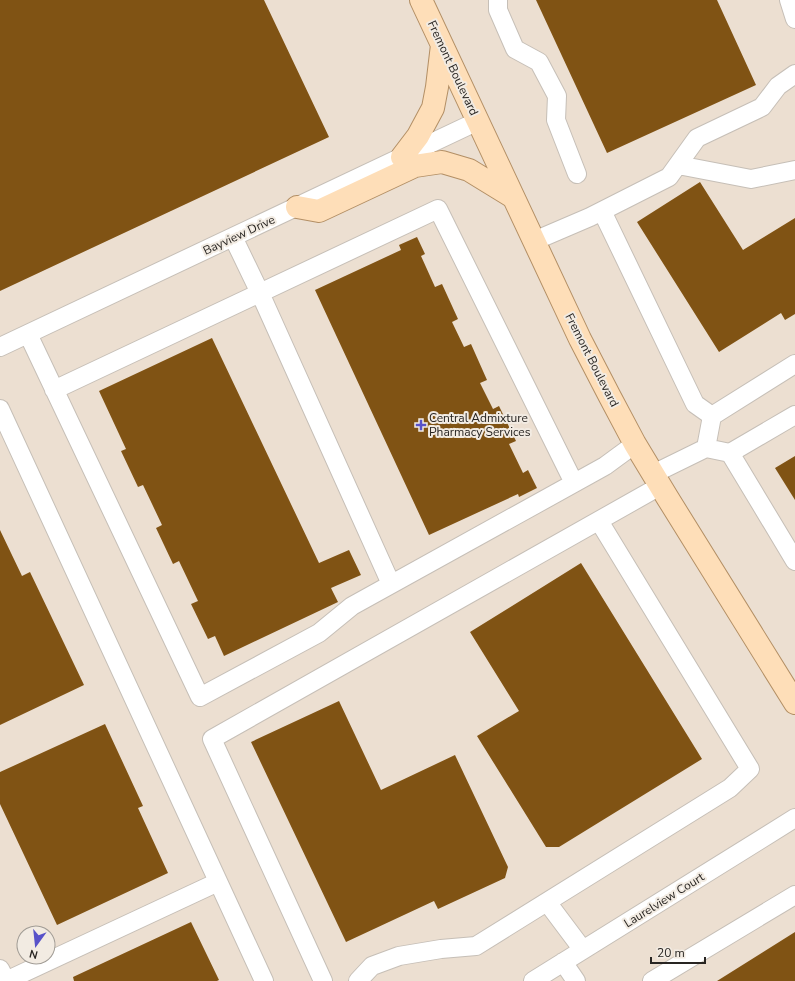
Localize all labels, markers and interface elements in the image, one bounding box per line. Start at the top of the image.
street label: Fremont Boulevard [424,18,482,118]
street label: Bayview Drive [200,211,278,259]
street label: Fremont Boulevard [561,310,623,410]
place label: Central Admixture Pharmacy Services [429,410,531,440]
marker: Central Admixture Pharmacy Services [416,420,426,430]
street label: Laurelview Court [621,868,708,931]
north arrow [16,925,56,965]
scale bar [651,939,705,965]
text: 20 m [657,945,685,961]
text: N [28,946,39,962]

